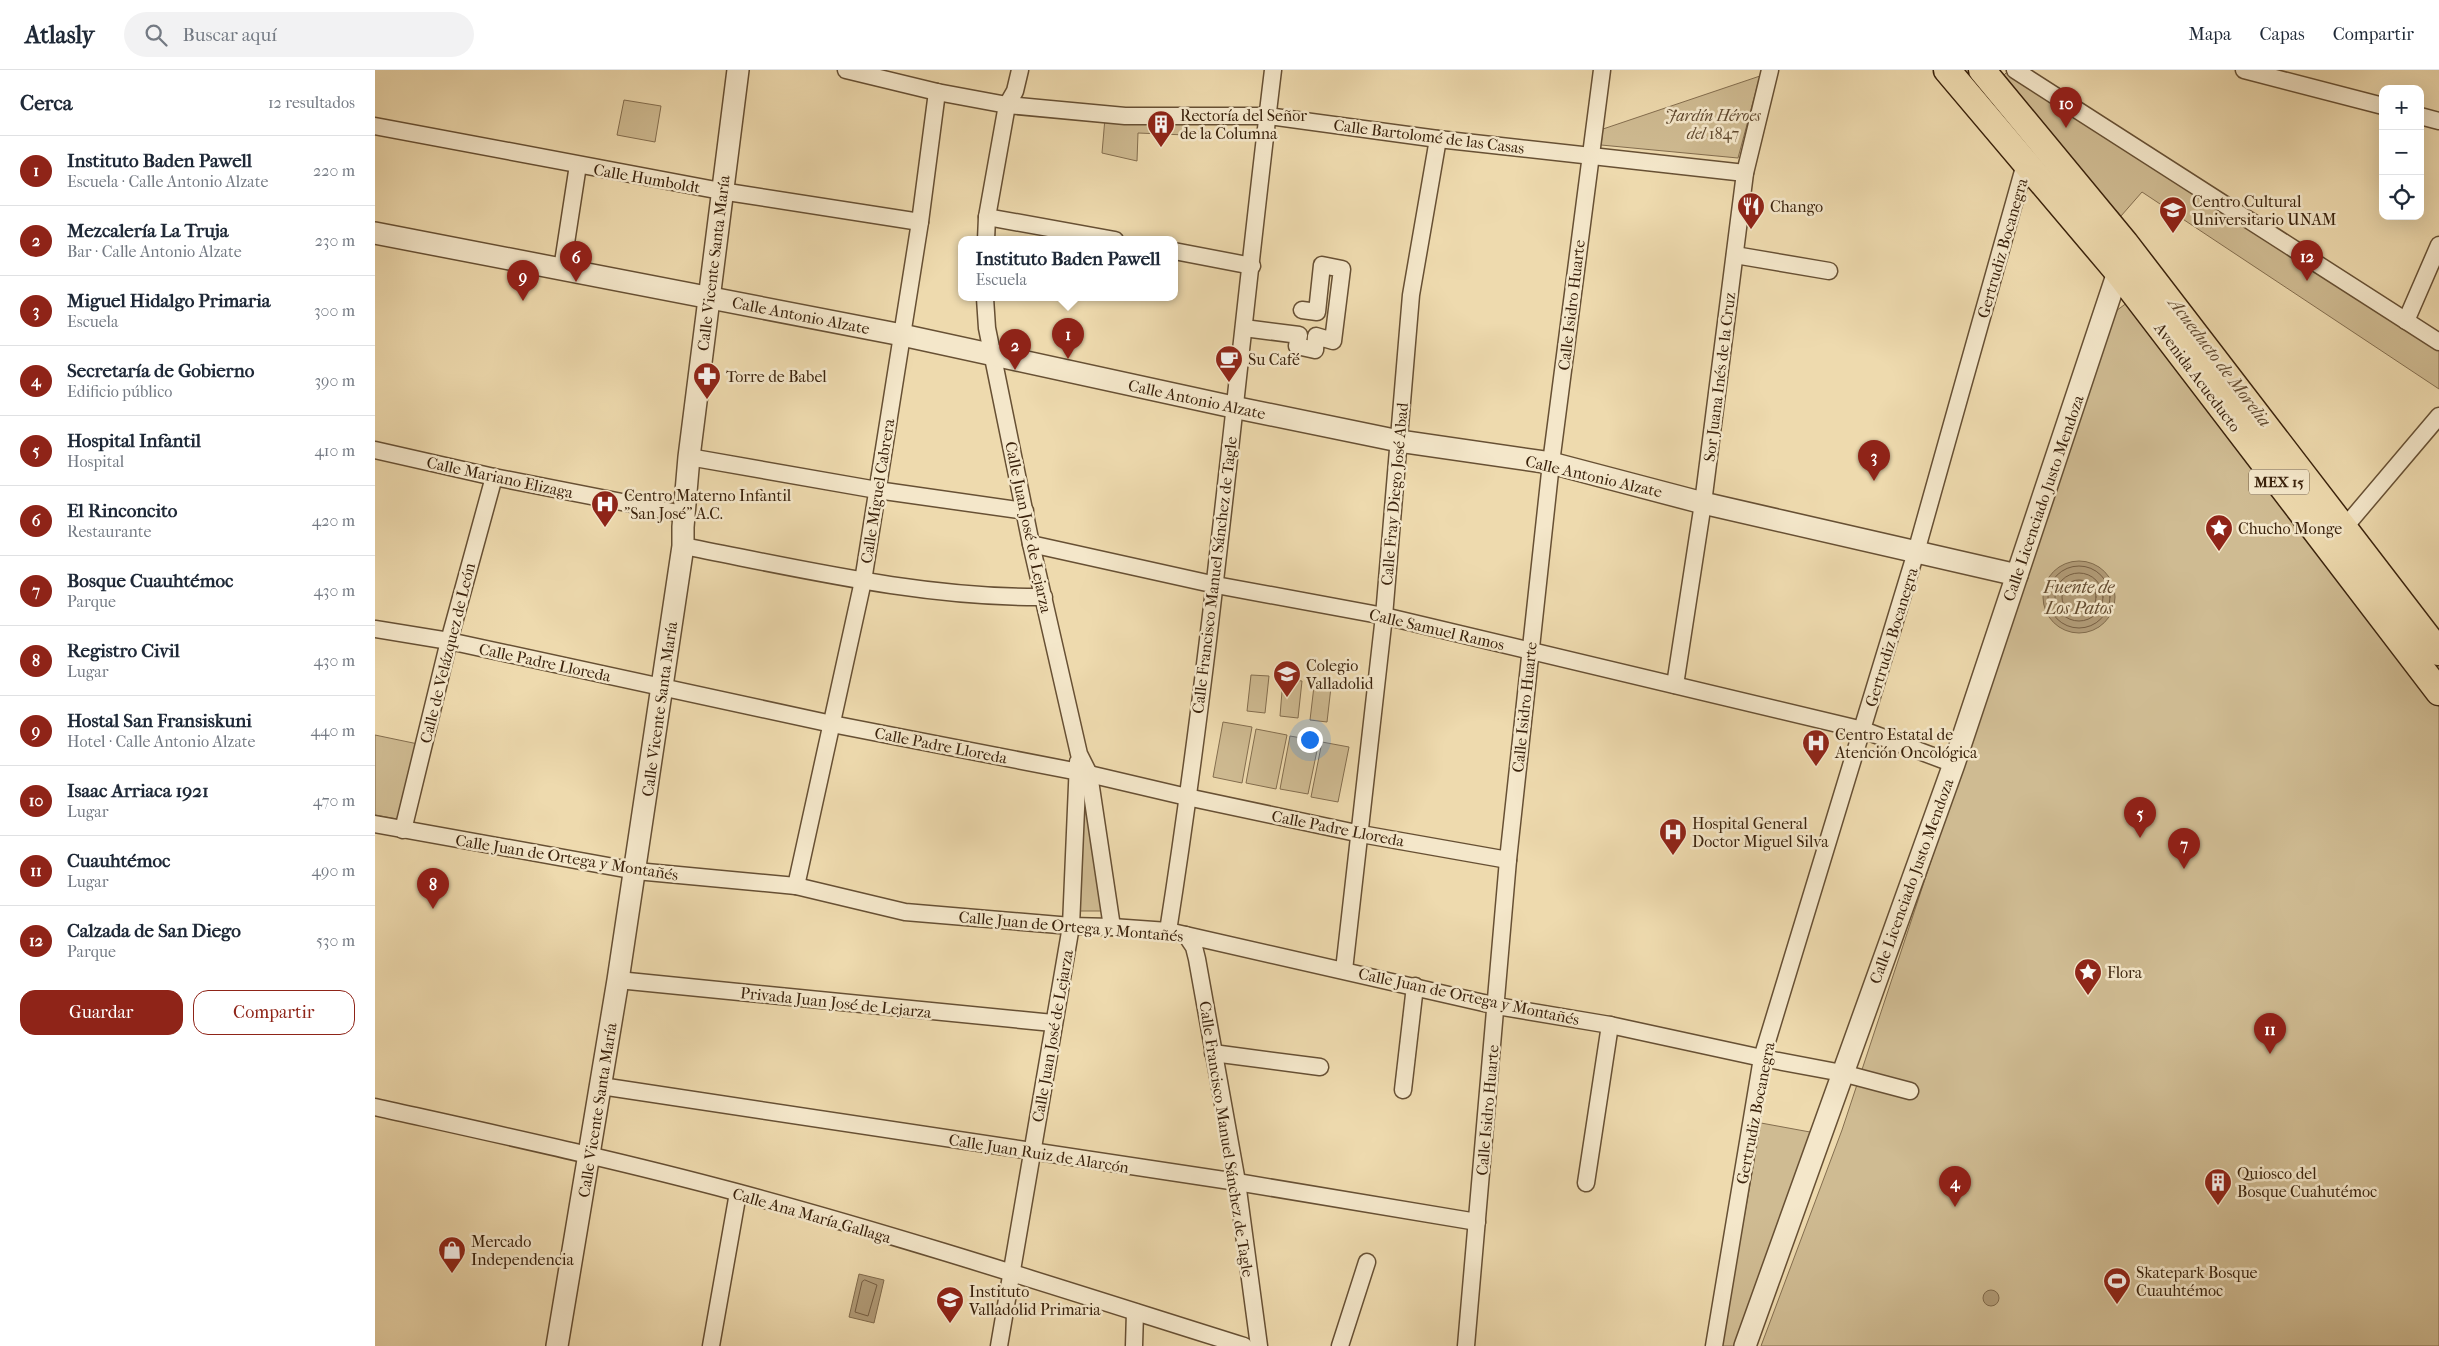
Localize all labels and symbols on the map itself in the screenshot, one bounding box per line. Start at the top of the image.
pin: 10 [2050,87,2082,128]
place label: Rectoría del Señor de la Columna [1180,106,1307,143]
park label: Jardín Héroes del 1847 [1665,106,1762,143]
building icon: Rectoría del Señor de la Columna [1146,109,1176,148]
street label: Calle Bartolomé de las Casas [1332,115,1526,158]
street label: Calle Humboldt [592,160,702,197]
street label: Calle Vicente Santa María [693,174,734,352]
street label: Gertrudiz Bocanegra [1973,175,2032,320]
restaurant icon: Chango [1736,191,1766,230]
place label: Centro Cultural Universitario UNAM [2192,192,2337,229]
school or university icon: Centro Cultural Universitario UNAM [2158,195,2188,234]
place label: Chango [1770,197,1823,216]
street label: Calle Isidro Huarte [1554,239,1589,371]
pin: 12 [2291,240,2323,281]
pin: 6 [560,241,592,282]
pin: 9 [507,260,539,301]
street label: Sor Juana Inés de la Cruz [1700,291,1739,463]
water label: Acueducto de Morelia [2163,292,2275,431]
street label: Calle Antonio Alzate [730,293,871,338]
pin: 1 [1052,318,1084,359]
street label: Avenida Acueducto [2150,318,2245,436]
pin: 2 [999,329,1031,370]
cafe icon: Su Café [1214,344,1244,383]
place label: Su Café [1248,350,1300,369]
pharmacy icon: Torre de Babel [692,361,722,400]
place label: Torre de Babel [726,367,827,386]
street label: Calle Antonio Alzate [1127,376,1267,423]
street label: Calle Licenciado Justo Mendoza [1999,392,2088,604]
street label: Calle Fray Diego José Abad [1377,402,1412,586]
street label: Calle Miguel Cabrera [857,417,898,565]
street label: Calle Francisco Manuel Sánchez de Tagle [1188,435,1241,715]
street label: Calle Juan José de Lejarza [1001,440,1056,615]
pin: 3 [1858,440,1890,481]
street label: Calle Antonio Alzate [1524,451,1664,501]
street label: Calle Mariano Elizaga [425,453,575,502]
road number: MEX 15 [2249,470,2309,494]
place label: Centro Materno Infantil "San José" A.C. [624,486,792,523]
hospital icon: Centro Materno Infantil "San José" A.C. [590,489,620,528]
place icon: Chucho Monge [2204,513,2234,552]
place label: Chucho Monge [2238,519,2342,538]
street label: Calle de Velázquez de León [416,560,479,745]
street label: Gertrudiz Bocanegra [1861,565,1922,709]
water label: Fuente de Los Patos [2042,577,2115,619]
street label: Calle Samuel Ramos [1367,605,1506,654]
street label: Calle Vicente Santa María [638,620,681,798]
street label: Calle Padre Lloreda [477,639,613,686]
street label: Calle Isidro Huarte [1508,641,1541,773]
place label: Colegio Valladolid [1305,656,1374,693]
school or university icon: Colegio Valladolid [1272,659,1302,698]
street label: Calle Padre Lloreda [873,723,1009,768]
place label: Centro Estatal de Atención Oncológica [1834,725,1978,762]
your location [1297,727,1323,753]
hospital icon: Centro Estatal de Atención Oncológica [1801,728,1831,767]
street label: Calle Licenciado Justo Mendoza [1865,775,1958,986]
pin: 5 [2124,797,2156,838]
street label: Calle Padre Lloreda [1270,806,1406,851]
place label: Hospital General Doctor Miguel Silva [1692,814,1829,851]
hospital icon: Hospital General Doctor Miguel Silva [1658,817,1688,856]
pin: 7 [2168,828,2200,869]
street label: Calle Juan de Ortega y Montañés [454,830,680,885]
pin: 8 [417,868,449,909]
street label: Calle Juan de Ortega y Montañés [958,907,1184,946]
street label: Calle Juan José de Lejarza [1028,948,1077,1124]
place icon: Flora [2073,957,2103,996]
place label: Flora [2107,963,2143,982]
street label: Calle Juan de Ortega y Montañés [1357,964,1581,1029]
street label: Privada Juan José de Lejarza [739,983,933,1022]
street label: Calle Francisco Manuel Sánchez de Tagle [1195,1000,1258,1279]
pin: 11 [2254,1013,2286,1054]
street label: Calle Vicente Santa María [574,1021,621,1199]
street label: Gertrudiz Bocanegra [1732,1040,1779,1186]
street label: Calle Isidro Huarte [1472,1044,1503,1176]
street label: Calle Juan Ruiz de Alarcón [947,1130,1131,1177]
place label: Quiosco del Bosque Cuahutémoc [2237,1164,2377,1201]
pin: 4 [1939,1166,1971,1207]
building icon: Quiosco del Bosque Cuahutémoc [2203,1167,2233,1206]
street label: Calle Ana María Gallaga [730,1184,894,1247]
place label: Mercado Independencia [471,1232,575,1269]
shop icon: Mercado Independencia [437,1235,467,1274]
place label: Skatepark Bosque Cuauhtémoc [2136,1263,2258,1300]
sports icon: Skatepark Bosque Cuauhtémoc [2102,1266,2132,1305]
place label: Instituto Valladolid Primaria [968,1282,1101,1319]
school or university icon: Instituto Valladolid Primaria [935,1285,965,1324]

